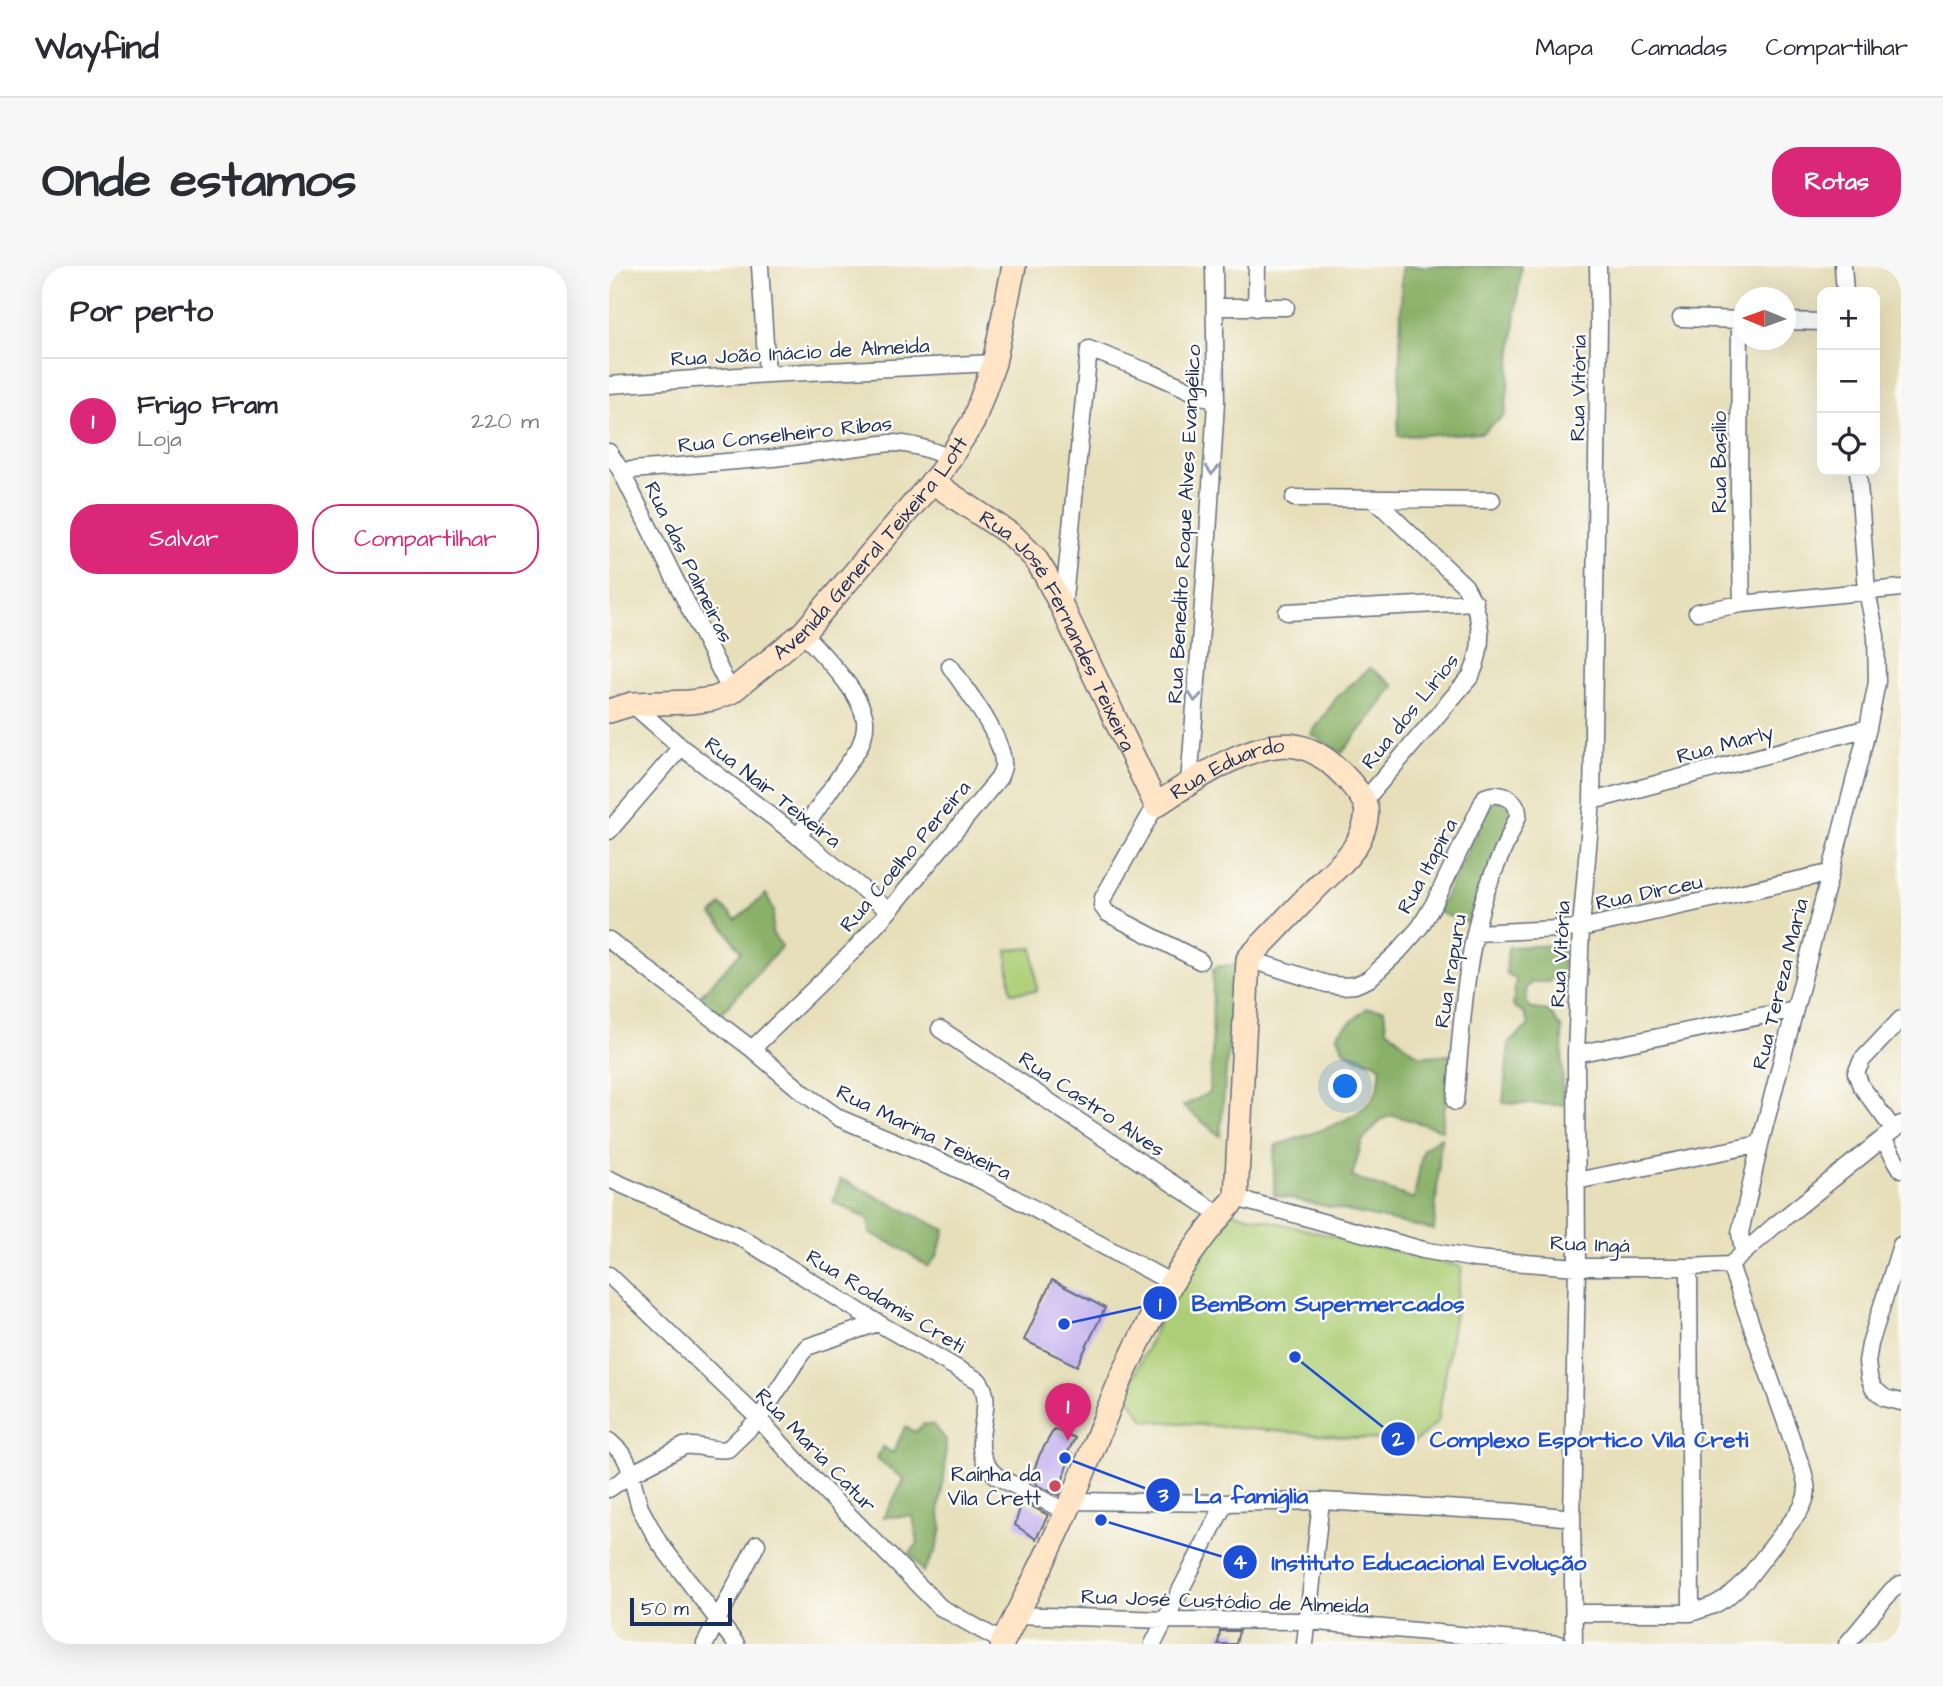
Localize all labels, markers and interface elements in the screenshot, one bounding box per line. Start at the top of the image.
text: Wayfind [35,25,159,71]
text: Mapa [1535,31,1593,65]
text: Camadas [1631,31,1728,65]
text: Compartilhar [1766,31,1908,65]
button: Rotas [1772,147,1901,217]
text: Onde estamos [42,148,357,216]
north arrow [1733,287,1796,350]
map controls [1817,287,1880,476]
button: + [1817,287,1880,350]
text: Por perto [70,291,213,333]
street label: Rua João Inácio de Almeida [670,331,931,374]
street label: Rua Vitória [1563,334,1594,442]
street label: Rua Benedito Roque Alves Evangélico [1161,343,1210,705]
button: − [1817,350,1880,413]
text: Frigo Fram [137,387,278,423]
text: 1 [92,405,94,437]
text: 220 m [471,405,539,437]
street label: Rua Conselheiro Ribas [677,409,893,460]
street label: Rua Basílio [1705,411,1734,513]
button: locate [1817,413,1880,476]
text: Loja [137,423,182,455]
street label: Avenida General Teixeira Lott [767,430,975,667]
one-way arrow [1205,465,1220,476]
street label: Rua das Palmeiras [637,477,740,648]
street label: Rua José Fernandes Teixeira [973,503,1143,756]
button: Salvar [70,504,298,574]
button: Compartilhar [312,504,539,574]
street label: Rua dos Lírios [1355,647,1466,775]
one-way arrow [1188,692,1203,703]
street label: Rua Marly [1673,718,1778,773]
street label: Rua Nair Teixeira [698,730,847,855]
street label: Rua Eduardo [1165,731,1286,807]
street label: Rua Coelho Pereira [833,774,978,938]
street label: Rua Itapira [1390,813,1466,920]
street label: Rua Dirceu [1593,867,1705,918]
street label: Rua Tereza Maria [1745,895,1816,1073]
street label: Rua Vitória [1543,900,1578,1008]
street label: Rua Irapuru [1427,912,1475,1030]
street label: Rua Castro Alves [1013,1045,1171,1164]
your location [1328,1069,1362,1103]
street label: Rua Marina Teixeira [831,1077,1016,1188]
street label: Rua Ingá [1549,1229,1631,1262]
street label: Rua Rodamis Creti [801,1242,971,1360]
callout: BemBom Supermercados [1143,1281,1479,1325]
text: BemBom Supermercados [1191,1288,1465,1320]
text: 1 [1159,1290,1162,1319]
street label: Rua Maria Catur [749,1382,883,1519]
pin: 1 [1045,1383,1091,1441]
callout: Complexo Esportico Vila Creti [1381,1417,1762,1461]
text: Complexo Esportico Vila Creti [1430,1424,1749,1456]
text: 2 [1391,1425,1405,1454]
place label: Raínha da Vila Crett [947,1460,1041,1513]
callout: La famiglia [1145,1473,1322,1517]
marker: Raínha da Vila Crett [1047,1478,1063,1494]
text: La famiglia [1194,1480,1308,1513]
text: 3 [1157,1481,1169,1510]
callout: Instituto Educacional Evolução [1222,1540,1600,1584]
text: Instituto Educacional Evolução [1271,1547,1587,1579]
text: 4 [1233,1548,1248,1577]
street label: Rua José Custódio de Almeida [1080,1582,1370,1621]
scale bar [630,1595,731,1627]
text: 50 m [641,1596,689,1623]

